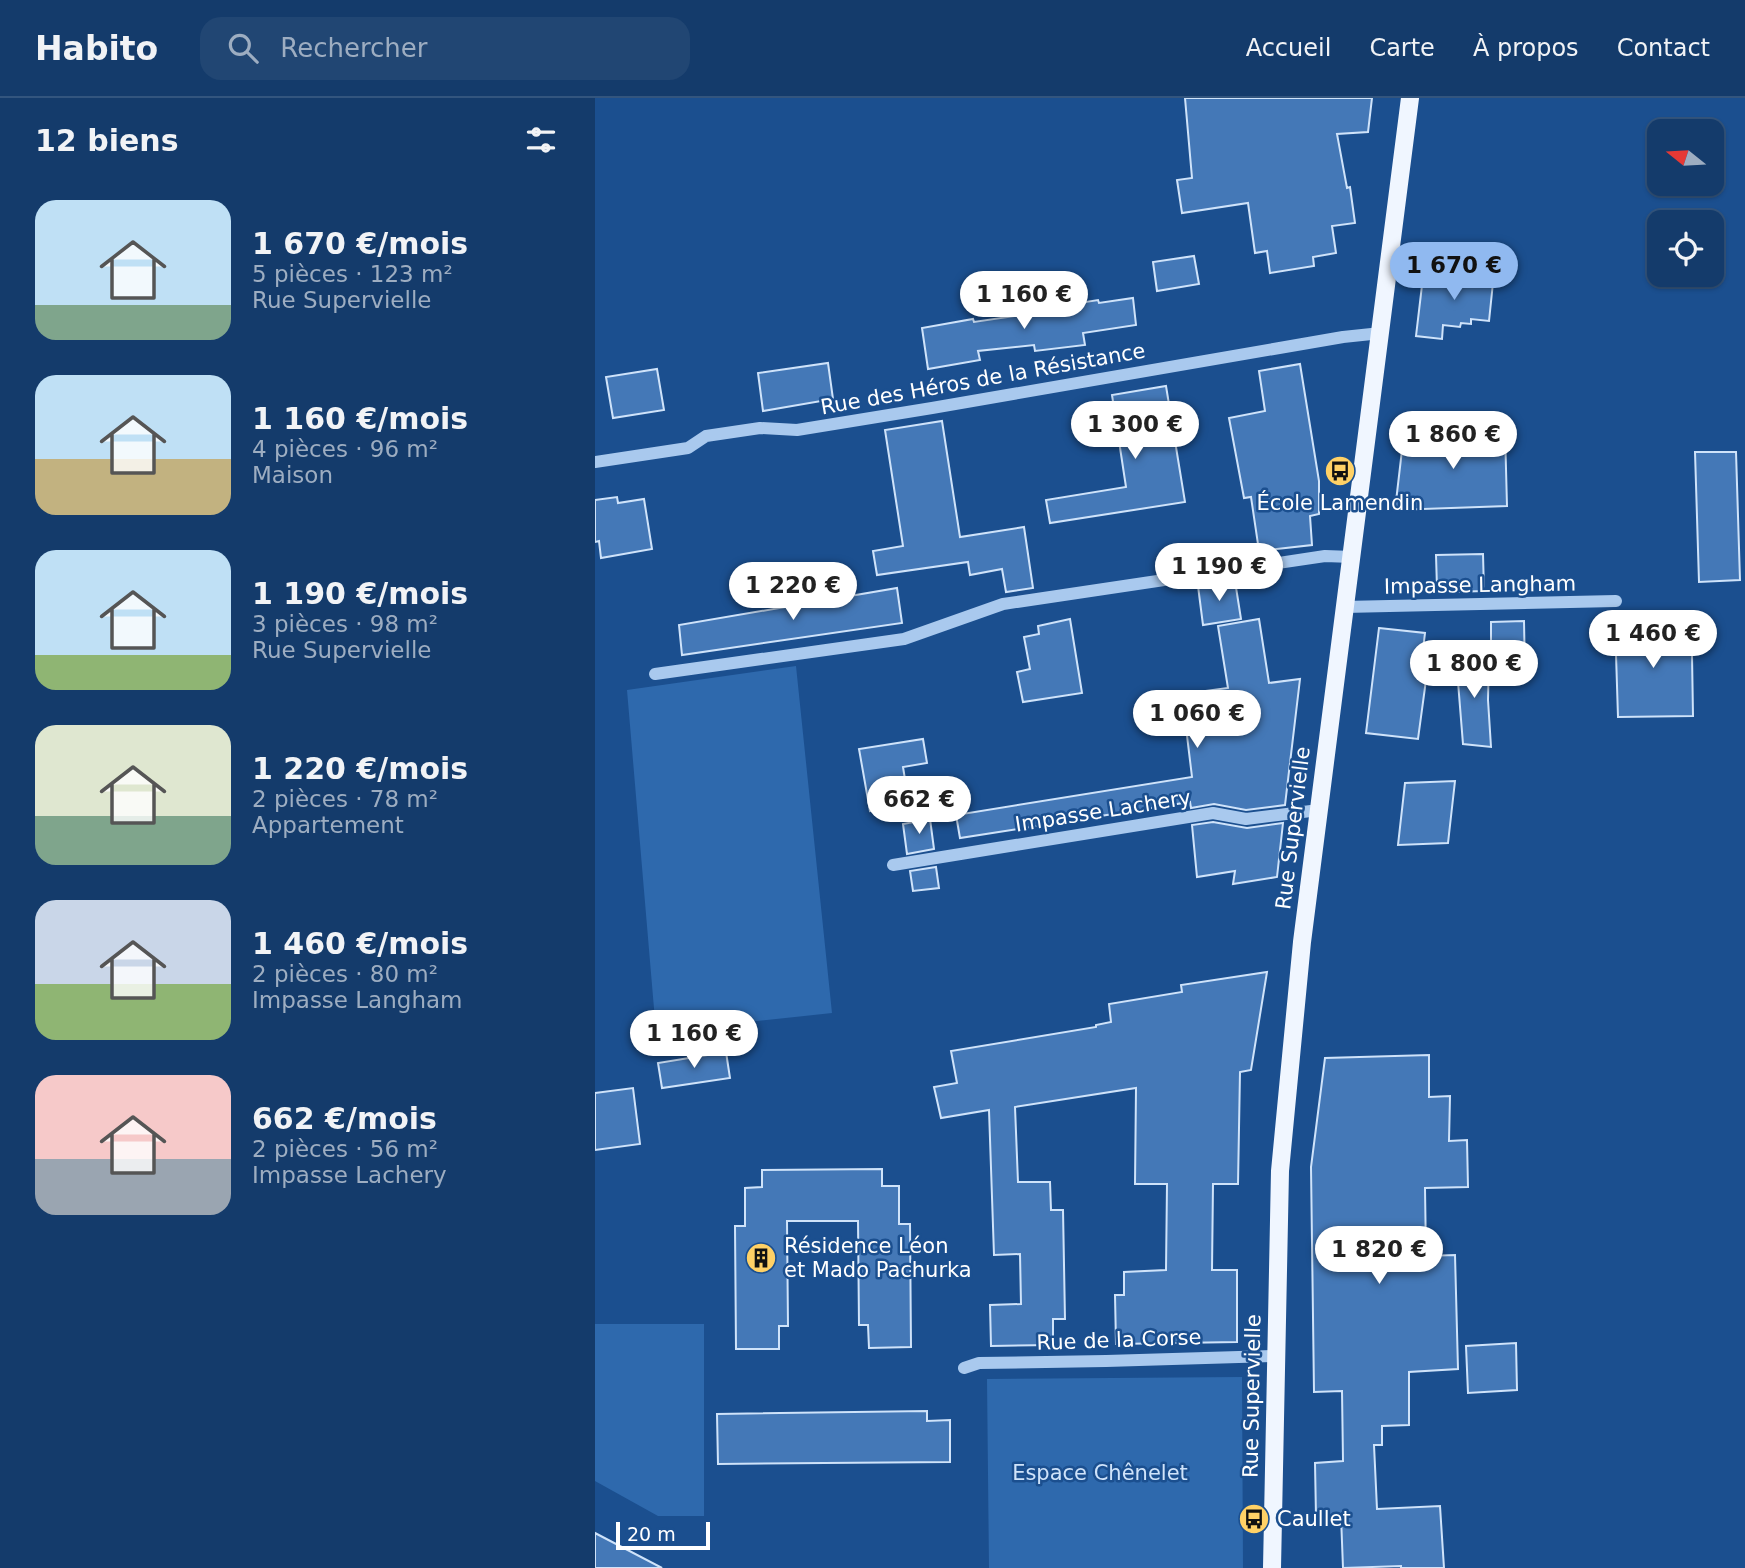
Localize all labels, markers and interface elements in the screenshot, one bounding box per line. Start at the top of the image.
search box [200,17,690,80]
text: Habito [35,29,158,68]
icon: search [224,29,262,67]
text: Rechercher [280,33,428,63]
text: Accueil [1246,34,1331,62]
text: Carte [1369,34,1435,62]
text: À propos [1473,34,1579,62]
text: Contact [1617,34,1710,62]
north arrow [1647,119,1724,196]
map controls [1647,119,1724,287]
icon: filters [522,121,560,159]
text: 12 biens [35,123,179,158]
button: locate [1647,210,1724,287]
text: 1 670 €/mois [252,226,468,261]
icon: home [91,228,175,312]
pin: 1 670 € [1389,242,1519,302]
text: 1 670 € [1406,252,1502,278]
text: 5 pièces · 123 m² [252,261,453,287]
pin: 1 160 € [959,272,1089,331]
text: 1 160 € [976,281,1072,307]
text: Rue Supervielle [252,287,431,313]
street label: Rue des Héros de la Résistance [819,339,1147,419]
text: 1 160 €/mois [252,401,468,436]
pin: 1 300 € [1070,402,1200,461]
icon: home [91,403,175,487]
text: 1 300 € [1087,411,1183,437]
pin: 1 860 € [1388,412,1518,471]
text: 1 860 € [1405,421,1501,447]
text: 4 pièces · 96 m² [252,436,438,462]
bus stop icon: École Lamendin [1323,454,1357,488]
text: Maison [252,462,333,488]
place label: École Lamendin [1257,490,1423,515]
pin: 1 190 € [1154,544,1284,603]
text: 1 190 € [1171,553,1267,579]
pin: 1 220 € [728,562,858,622]
street label: Impasse Langham [1384,571,1576,599]
text: 1 220 € [745,572,841,598]
text: 1 190 €/mois [252,576,468,611]
icon: home [91,578,175,662]
pin: 1 460 € [1588,610,1718,670]
text: 3 pièces · 98 m² [252,611,438,637]
text: 1 460 € [1605,620,1701,646]
text: Rue Supervielle [252,637,431,663]
pin: 1 800 € [1409,640,1539,700]
text: 1 800 € [1426,650,1522,676]
pin: 1 060 € [1132,690,1262,750]
text: 1 060 € [1149,700,1245,726]
street label: Rue Supervielle [1271,745,1315,911]
text: 1 220 €/mois [252,751,468,786]
icon: home [91,753,175,837]
pin: 662 € [870,776,968,836]
street label: Impasse Lachery [1013,785,1193,837]
text: 2 pièces · 78 m² [252,786,438,812]
text: 662 € [883,786,955,812]
text: Appartement [252,812,404,838]
text: 1 460 €/mois [252,926,468,961]
icon: home [91,928,175,1012]
text: 2 pièces · 80 m² [252,961,438,987]
text: Impasse Langham [252,987,462,1013]
pin: 1 160 € [629,1010,759,1070]
text: 1 160 € [646,1020,742,1046]
text: 662 €/mois [252,1101,437,1136]
icon: home [91,1103,175,1187]
text: 2 pièces · 56 m² [252,1136,438,1162]
text: Impasse Lachery [252,1162,447,1188]
pin: 1 820 € [1314,1226,1444,1286]
place label: Résidence Léon et Mado Pachurka [784,1234,972,1282]
text: 1 820 € [1331,1236,1427,1262]
building icon: Résidence Léon et Mado Pachurka [744,1241,778,1275]
street label: Rue Supervielle [1239,1314,1265,1478]
street label: Rue de la Corse [1036,1325,1202,1355]
park label: Espace Chênelet [1012,1461,1188,1485]
bus stop icon: Caullet [1237,1502,1271,1536]
place label: Caullet [1277,1507,1351,1531]
scale bar [616,1519,711,1551]
text: 20 m [627,1523,676,1545]

